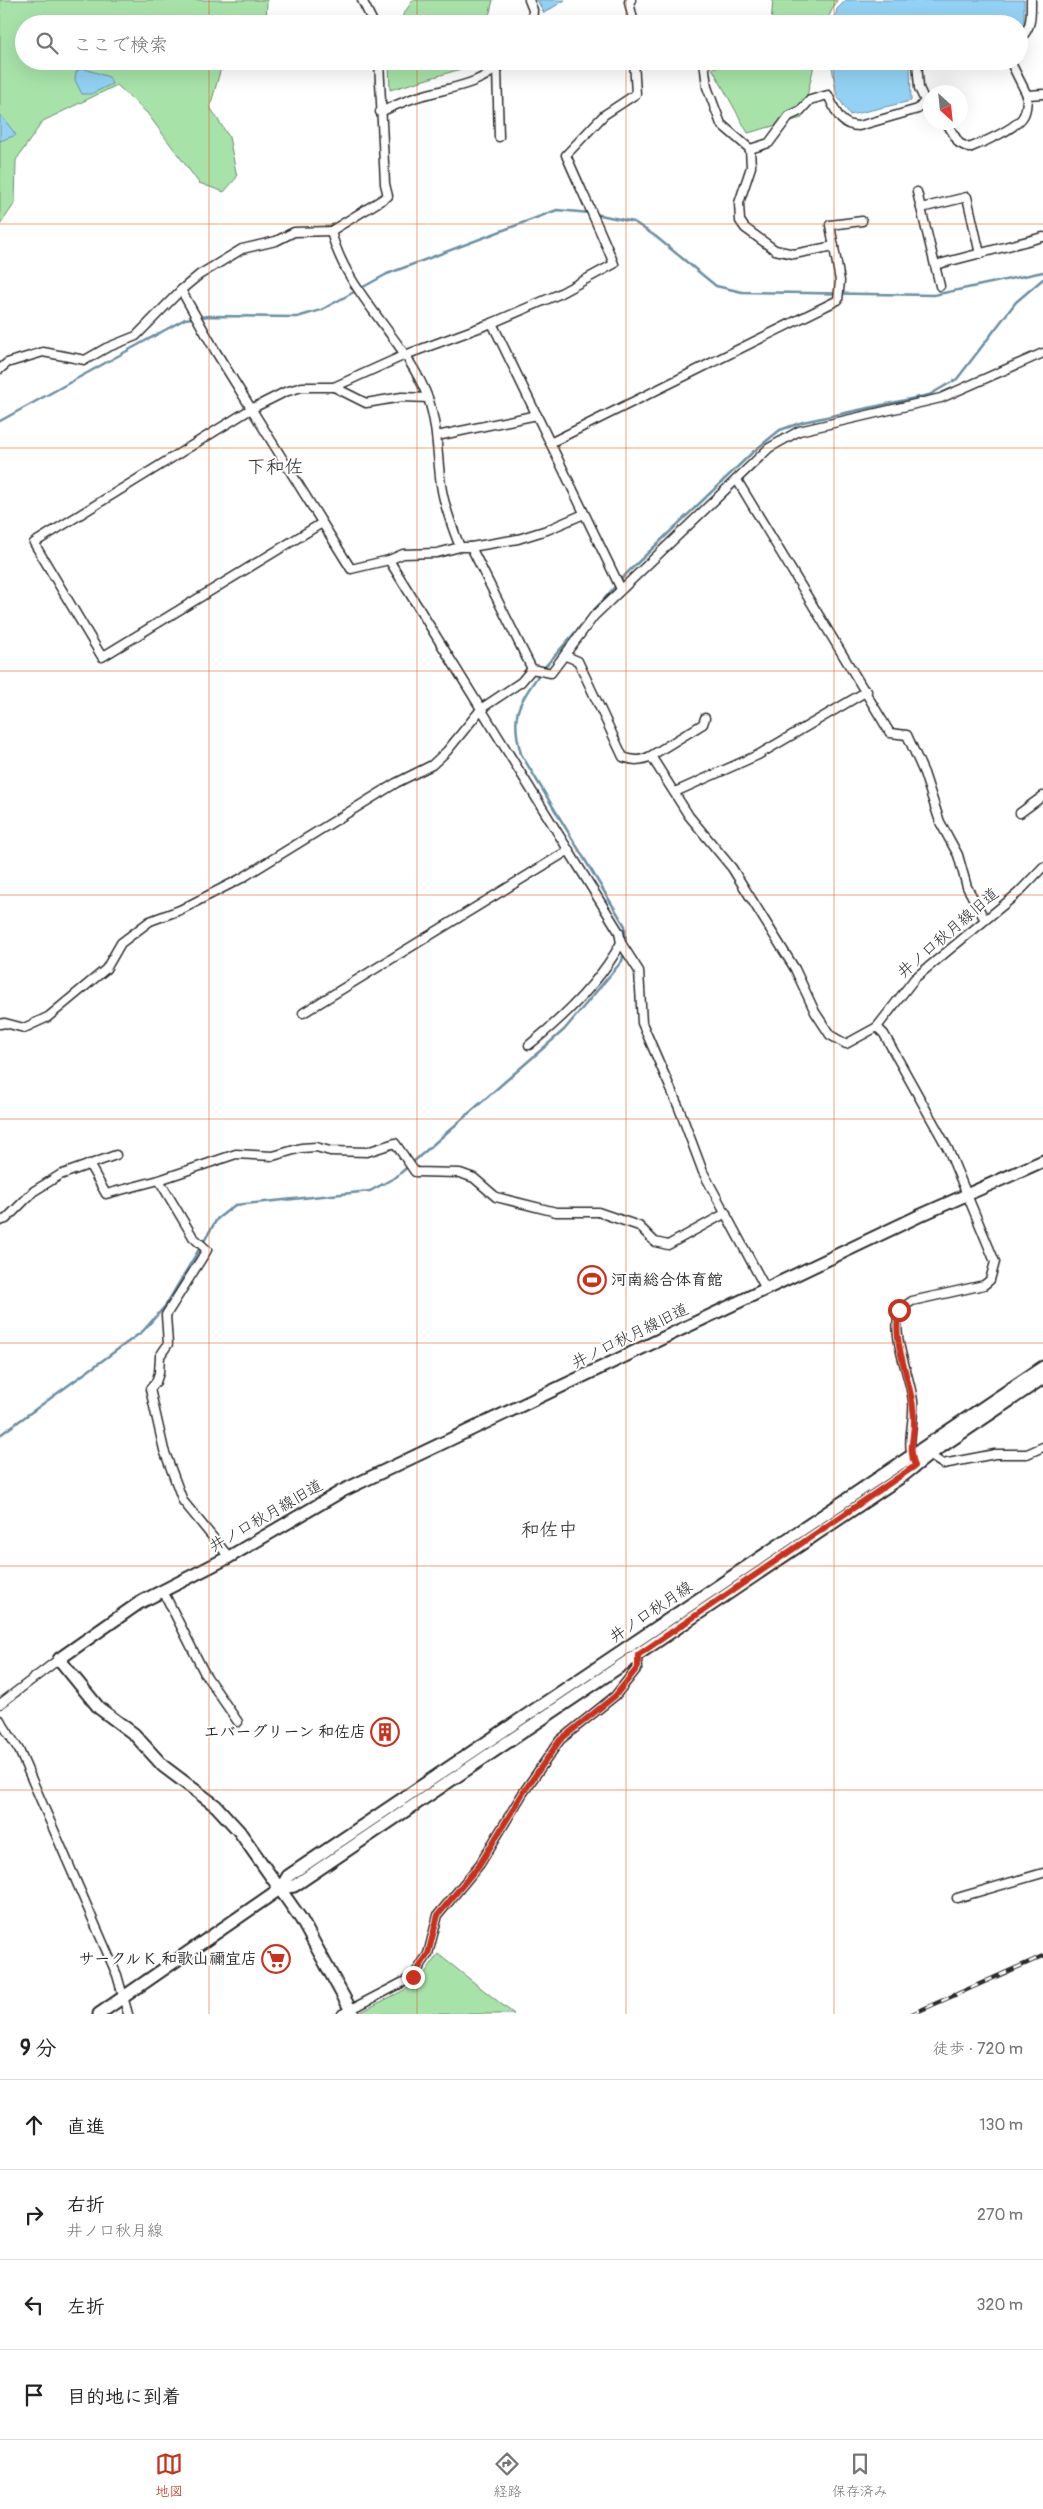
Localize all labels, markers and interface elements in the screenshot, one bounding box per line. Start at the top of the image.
search box [15,15,1028,70]
icon: search [33,29,61,57]
text: ここで検索 [73,33,168,57]
north arrow [923,85,968,130]
district label: 下和佐 [246,455,304,479]
street label: 井ノ口秋月線旧道 [893,883,1003,983]
sports icon: 河南総合体育館 [577,1265,607,1295]
place label: 河南総合体育館 [611,1270,723,1290]
street label: 井ノ口秋月線旧道 [568,1299,692,1373]
route start [888,1299,911,1322]
street label: 井ノ口秋月線旧道 [206,1475,326,1557]
district label: 和佐中 [520,1518,578,1542]
street label: 井ノ口秋月線 [606,1577,696,1647]
building icon: エバーグリーン 和佐店 [370,1717,400,1747]
place label: エバーグリーン 和佐店 [203,1722,366,1742]
supermarket icon: サークルＫ 和歌山禰宜店 [261,1944,291,1974]
place label: サークルＫ 和歌山禰宜店 [78,1949,257,1969]
route end [402,1966,425,1989]
text: 9 分 [20,2035,56,2062]
text: 徒歩 · 720 m [933,2039,1023,2059]
icon: ahead [20,2111,48,2139]
text: 直進 [67,2115,105,2139]
text: 130 m [979,2115,1023,2135]
text: 右折 [67,2193,105,2217]
icon: right [20,2201,48,2229]
text: 270 m [977,2205,1023,2225]
text: 井ノ口秋月線 [67,2221,163,2241]
icon: left [20,2291,48,2319]
text: 左折 [67,2295,105,2319]
text: 320 m [977,2295,1023,2315]
icon: arrive [20,2381,48,2409]
text: 目的地に到着 [67,2385,181,2409]
tab: 地図 [155,2450,183,2500]
tab: 経路 [493,2450,521,2500]
tab: 保存済み [832,2450,888,2500]

